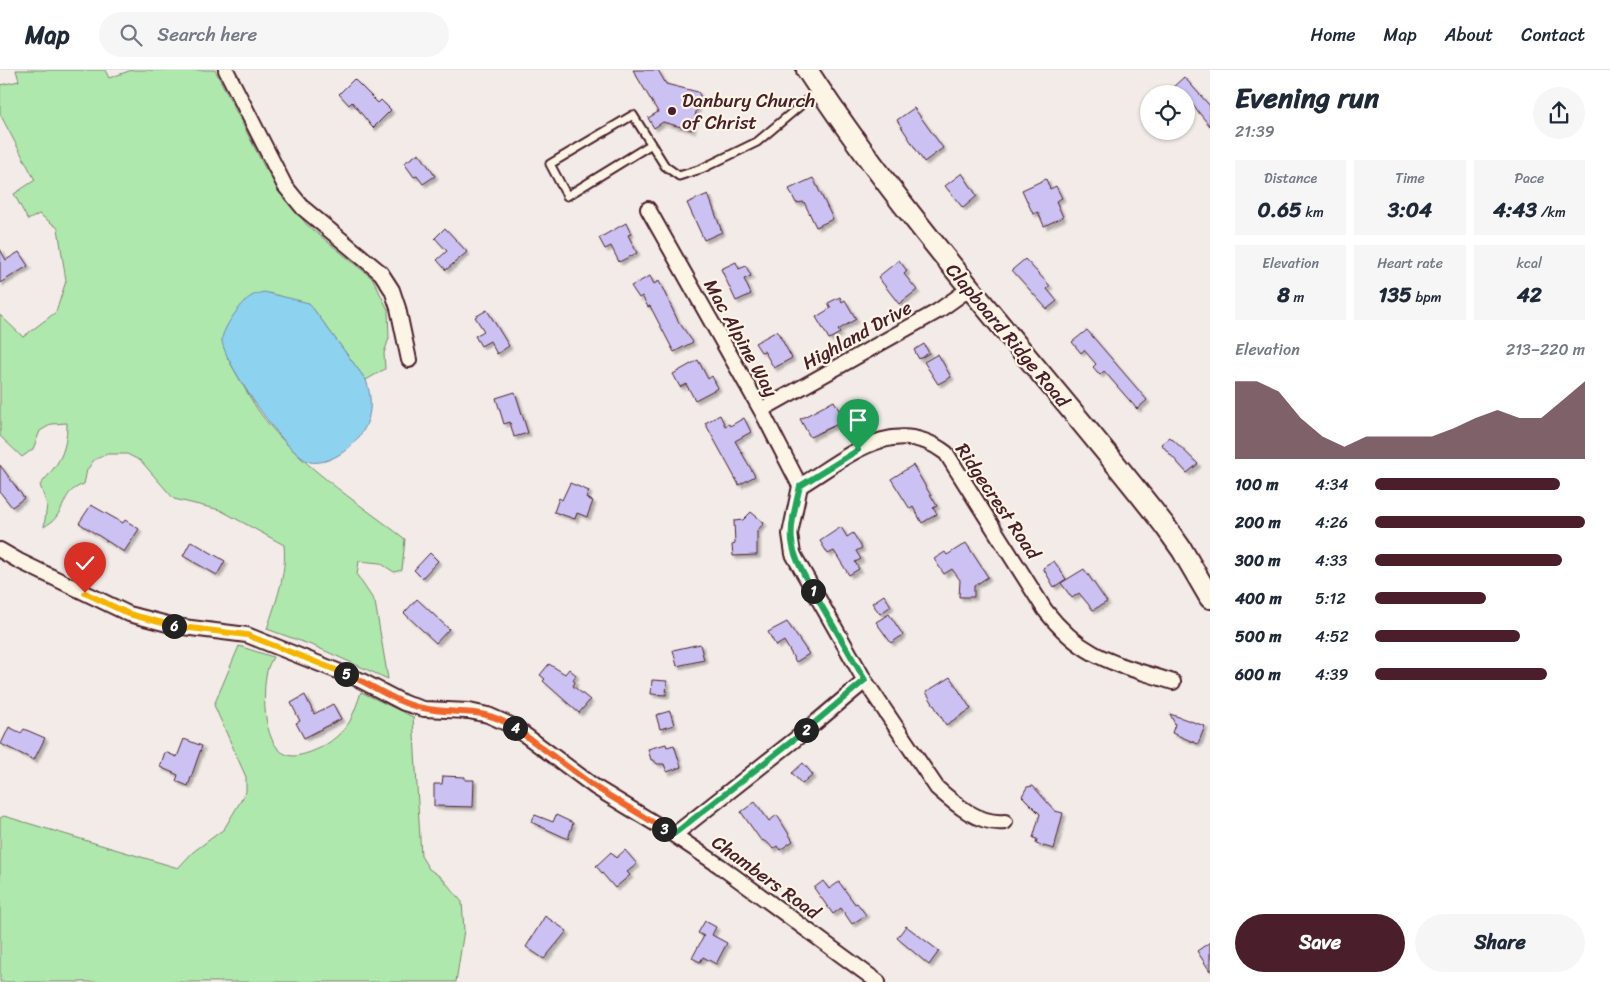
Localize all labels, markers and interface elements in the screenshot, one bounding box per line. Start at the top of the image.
search box [99,12,449,57]
text: Map [25,14,69,56]
text: Search here [157,18,257,51]
text: Home [1311,19,1356,51]
text: Map [1384,19,1417,51]
text: About [1445,19,1493,51]
text: Contact [1521,19,1585,51]
icon: search [117,21,145,49]
text: Evening run [1235,73,1379,122]
place label: Danbury Church of Christ [682,84,815,139]
map controls [1140,85,1195,140]
button: locate [1140,85,1195,140]
button: share [1533,87,1585,139]
marker: Danbury Church of Christ [666,105,678,117]
text: 21:39 [1235,117,1275,146]
text: Distance [1264,166,1317,191]
text: Time [1395,166,1425,191]
text: Pace [1514,166,1544,191]
text: 0.65 [1258,191,1302,229]
text: 3:04 [1388,191,1432,229]
text: 4:43 [1493,191,1537,229]
text: km [1302,200,1324,225]
text: /km [1537,200,1566,225]
text: Elevation [1262,251,1319,276]
text: Heart rate [1377,251,1443,276]
text: kcal [1517,251,1542,276]
street label: Clapboard Ridge Road [937,255,1079,415]
street label: Mac Alpine Way [695,273,787,403]
text: 8 [1277,276,1290,314]
text: 135 [1379,276,1412,314]
text: 42 [1517,276,1542,314]
text: m [1290,285,1304,310]
text: bpm [1412,285,1441,310]
street label: Highland Drive [796,291,918,379]
text: Elevation [1235,335,1300,364]
text: 213–220 m [1506,335,1585,364]
pin [837,399,879,450]
icon: arrive [844,406,872,434]
street label: Ridgecrest Road [947,436,1050,568]
text: 100 m [1235,470,1279,499]
text: 4:34 [1315,470,1349,499]
text: 200 m [1235,508,1281,537]
text: 4:26 [1315,508,1348,537]
pin [64,542,106,593]
text: 300 m [1235,546,1280,575]
text: 4:33 [1315,546,1347,575]
icon: check [71,549,99,577]
pin: 1 [800,578,826,604]
text: 1 [810,579,817,604]
text: 400 m [1235,584,1282,613]
text: 5:12 [1315,584,1346,613]
pin: 6 [162,614,186,638]
text: 6 [171,614,178,639]
text: 500 m [1235,622,1281,651]
text: 4:52 [1315,622,1349,651]
text: 600 m [1235,660,1281,689]
text: 4:39 [1315,660,1348,689]
pin: 5 [334,662,358,686]
text: 5 [342,662,351,687]
pin: 4 [502,716,528,740]
text: 4 [511,716,520,741]
pin: 2 [794,718,818,742]
text: 2 [802,718,811,743]
pin: 3 [652,816,676,842]
text: 3 [661,817,668,842]
street label: Chambers Road [705,826,829,929]
button: Save [1235,914,1405,972]
button: Share [1415,914,1585,972]

